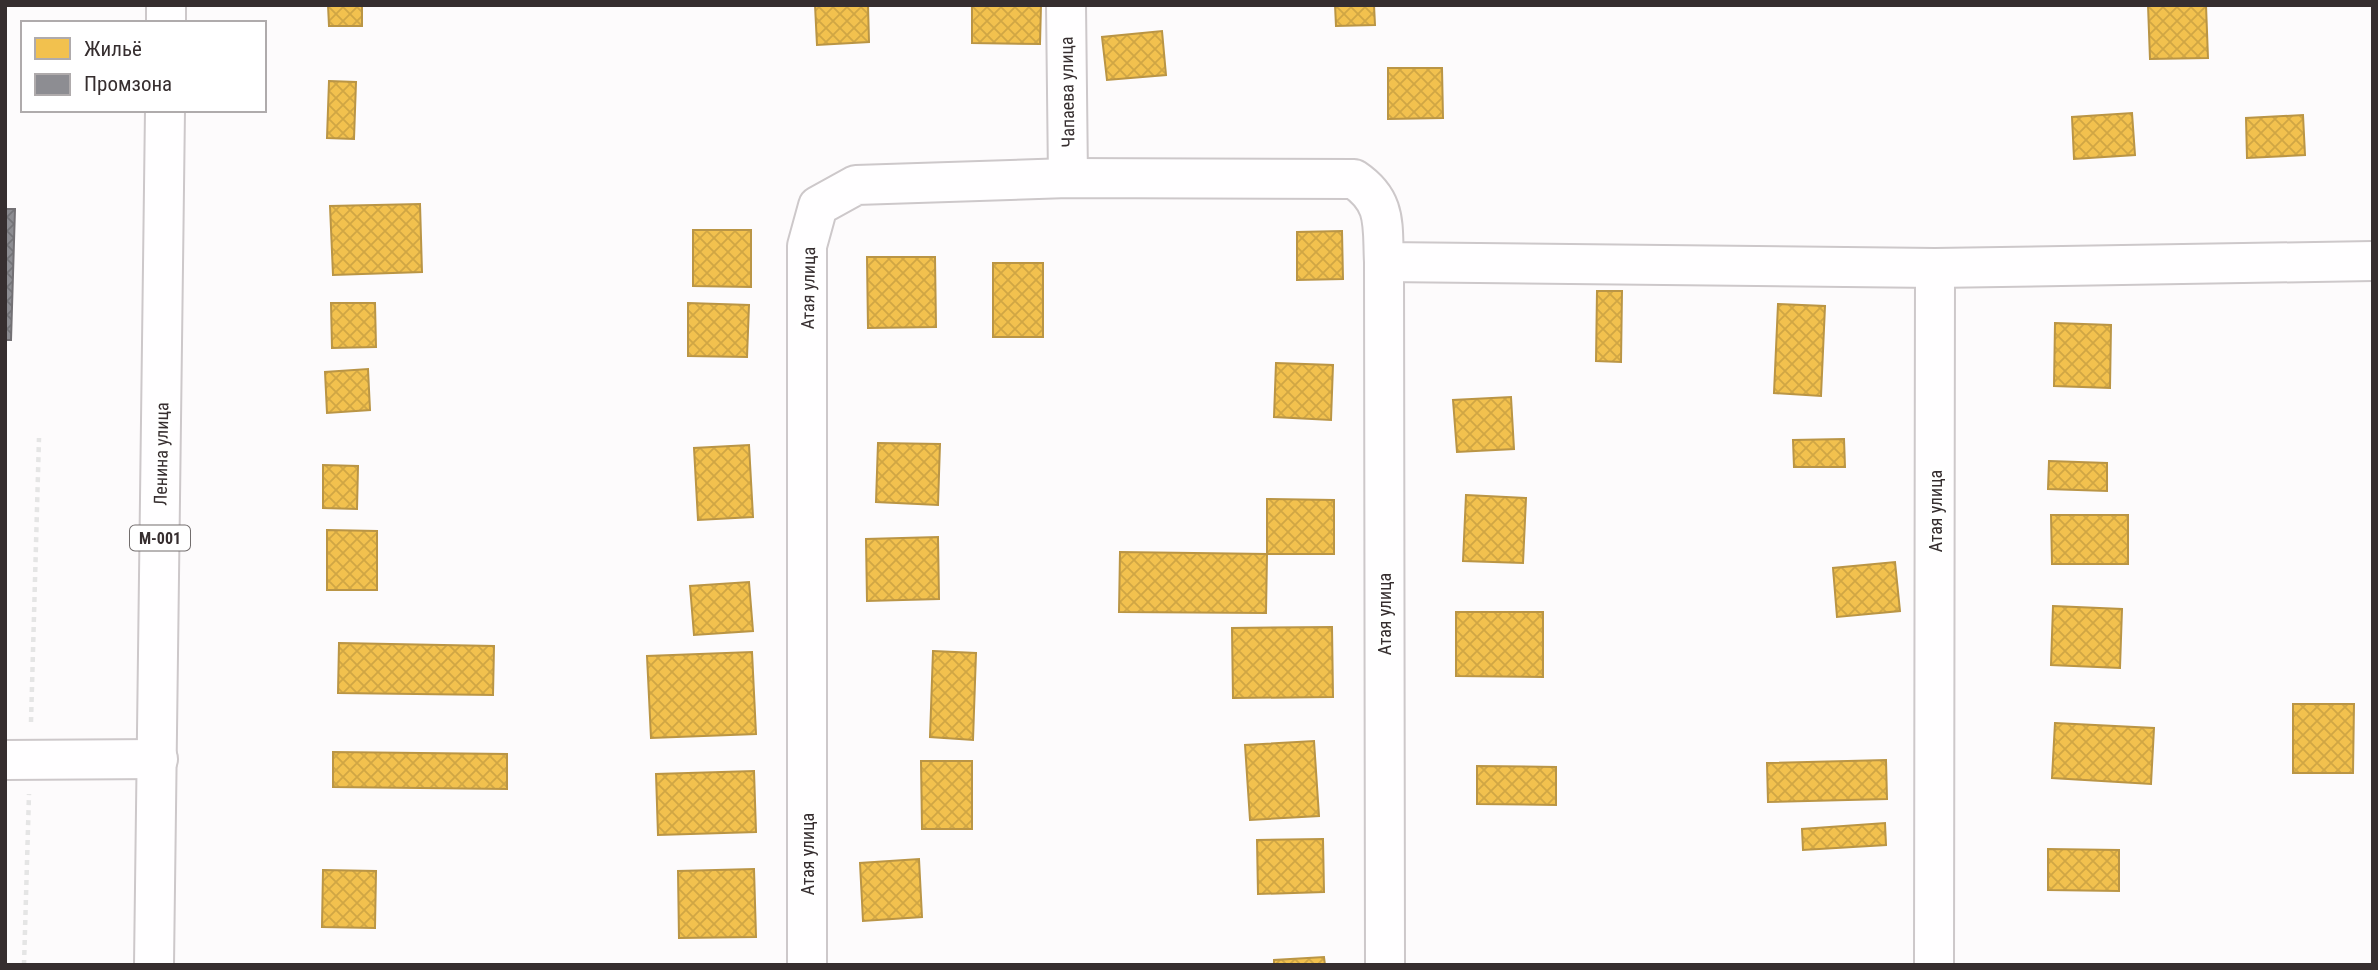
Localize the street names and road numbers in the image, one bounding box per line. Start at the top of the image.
street label: Чапаева улица [1056,36,1078,148]
street label: Атая улица [797,247,819,329]
street label: Ленина улица [150,402,172,506]
street label: Атая улица [1925,470,1946,552]
road number: М-001 [130,526,190,551]
street label: Атая улица [1374,573,1395,655]
street label: Атая улица [797,813,818,895]

